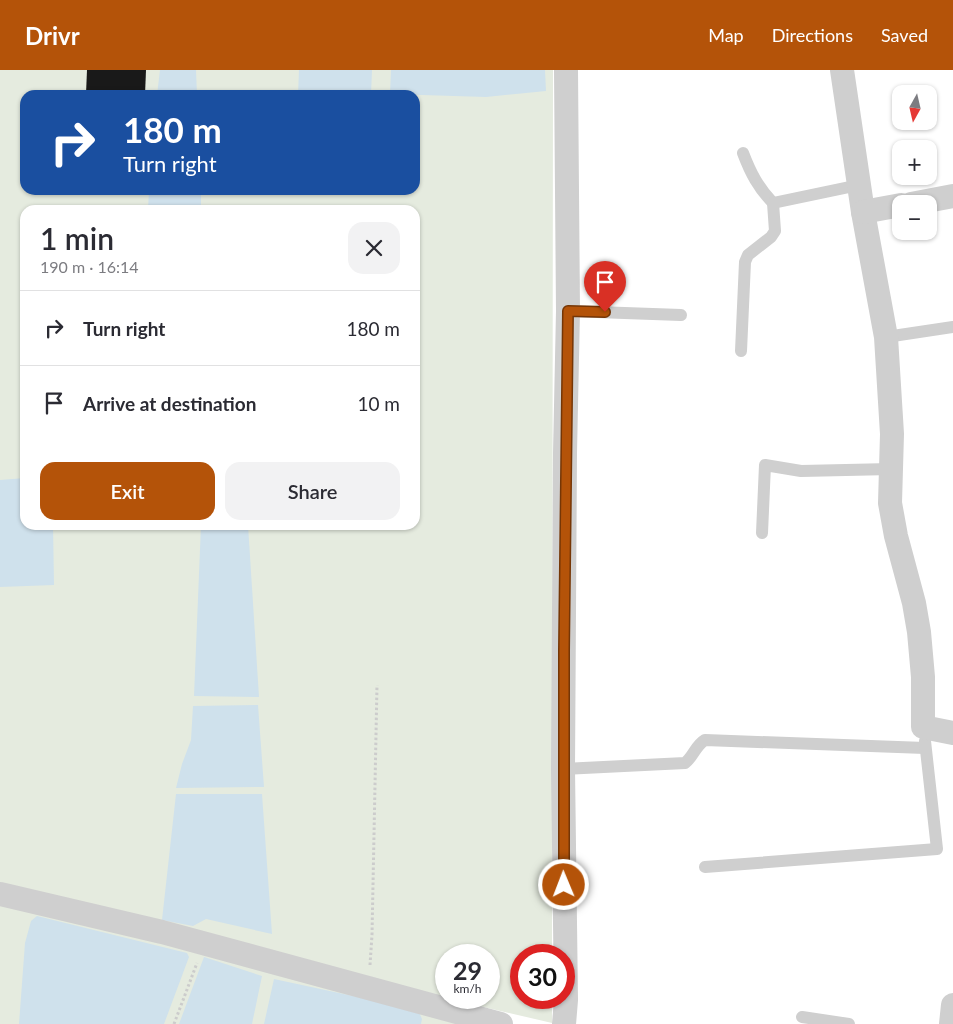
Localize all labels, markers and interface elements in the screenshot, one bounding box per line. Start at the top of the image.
text: Drivr [25,21,80,50]
text: Map [708,24,744,46]
text: Directions [772,24,853,46]
text: Saved [881,24,928,46]
north arrow [892,85,938,130]
map controls [892,85,937,240]
text: 180 m [123,108,222,150]
icon: right [40,110,105,175]
button: + [892,140,937,185]
text: Turn right [123,150,217,177]
button: − [892,195,937,240]
text: 1 min [40,220,114,256]
button: close [348,222,400,274]
text: 190 m · 16:14 [40,257,139,276]
pin [584,261,626,312]
icon: arrive [591,268,619,296]
icon: right [40,314,68,342]
text: Turn right [83,317,165,340]
text: 180 m [346,317,400,340]
icon: arrive [40,389,68,417]
text: Arrive at destination [83,392,256,415]
text: 10 m [357,392,400,415]
button: Exit [40,462,215,520]
button: Share [225,462,400,520]
position arrow [537,858,589,910]
speed limit sign: 30 [510,944,575,1009]
text: 29 [453,955,482,985]
text: km/h [453,981,482,996]

